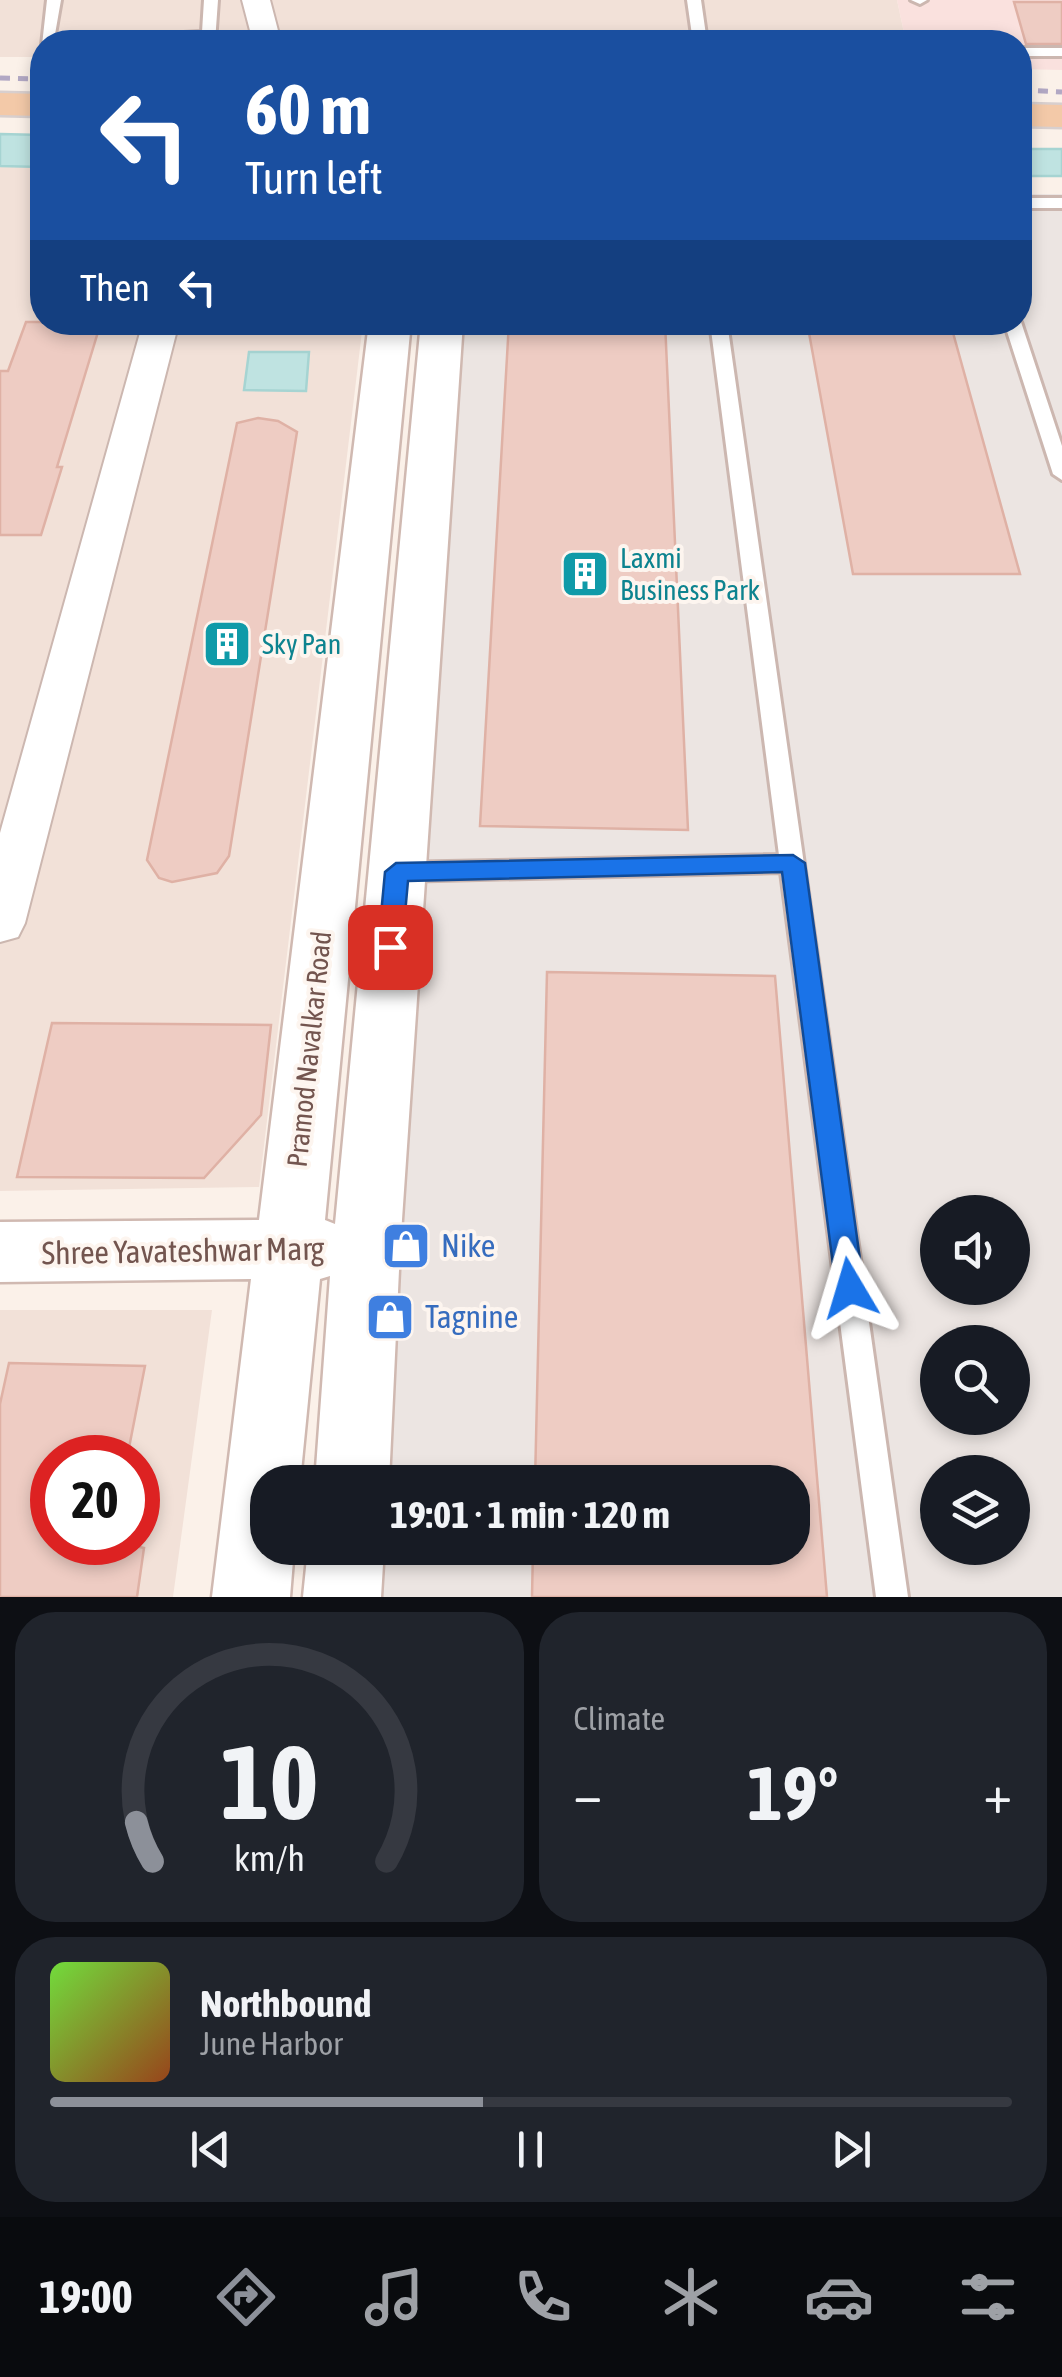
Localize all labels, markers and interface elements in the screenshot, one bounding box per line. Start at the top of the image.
text: 60 m [245,69,371,149]
icon: left [80,70,210,200]
text: Turn left [245,152,383,204]
icon: left [170,260,225,315]
text: Then [80,266,150,309]
place label: Laxmi Business Park [620,542,760,606]
building icon: Laxmi Business Park [559,548,611,600]
building icon: Sky Pan [201,618,253,670]
place label: Sky Pan [262,628,341,660]
pin [348,905,433,990]
icon: arrive [363,920,418,975]
street label: Pramod Navalkar Road [281,929,337,1169]
map controls [920,1195,1030,1565]
button: sound [920,1195,1030,1305]
shop icon: Nike [380,1220,432,1272]
place label: Nike [441,1227,495,1264]
street label: Shree Yavateshwar Marg [41,1230,325,1271]
position arrow [798,1236,902,1340]
shop icon: Tagnine [364,1291,416,1343]
place label: Tagnine [425,1298,518,1335]
button: search [920,1325,1030,1435]
speed limit sign: 20 [30,1435,160,1565]
button: layers [920,1455,1030,1565]
text: 19:01 · 1 min · 120 m [390,1493,670,1536]
text: Climate [574,1700,665,1737]
text: 10 [220,1722,318,1841]
text: 19° [747,1750,838,1836]
text: − [574,1762,602,1825]
text: + [983,1762,1012,1825]
text: km/h [234,1838,305,1879]
text: Northbound [200,1982,371,2025]
text: June Harbor [200,2025,343,2062]
icon: previous [183,2122,238,2177]
icon: pause [503,2122,558,2177]
icon: next [824,2122,879,2177]
icon: directions [211,2262,281,2332]
icon: music [359,2262,429,2332]
icon: phone [508,2262,578,2332]
icon: climate [656,2262,726,2332]
icon: car [804,2262,874,2332]
icon: filters [953,2262,1023,2332]
text: 19:00 [39,2271,133,2323]

